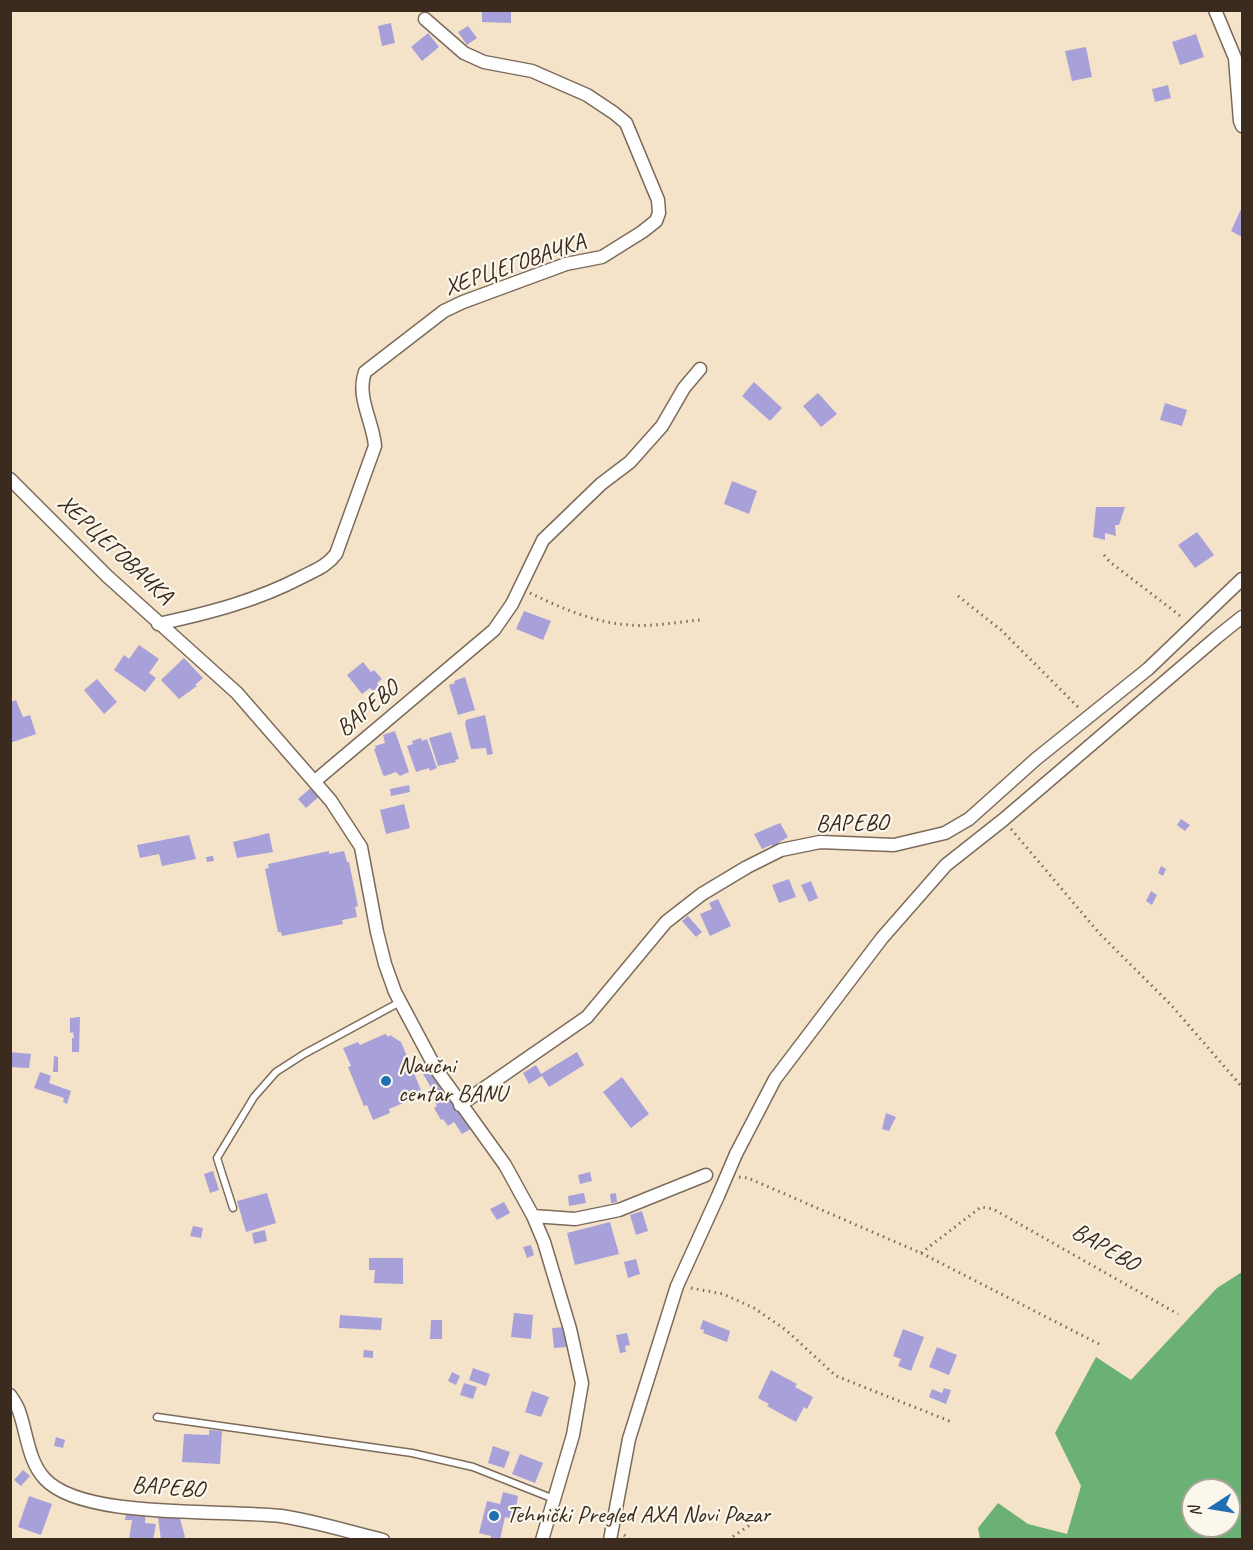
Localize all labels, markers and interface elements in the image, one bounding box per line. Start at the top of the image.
street label: ХЕРЦЕГОВАЧКА [441,227,589,303]
street label: ХЕРЦЕГОВАЧКА [51,489,179,611]
street label: ВАРЕВО [331,675,405,743]
street label: ВАРЕВО [815,809,889,839]
place label: Naučni centar BANU [398,1053,507,1109]
marker: Naučni centar BANU [379,1074,393,1088]
street label: ВАРЕВО [1066,1217,1144,1279]
street label: ВАРЕВО [131,1471,205,1505]
north arrow [1181,1478,1241,1538]
place label: Tehnički Pregled AXA Novi Pazar [506,1502,770,1530]
text: N [1185,1504,1206,1518]
marker: Tehnički Pregled AXA Novi Pazar [487,1509,501,1523]

